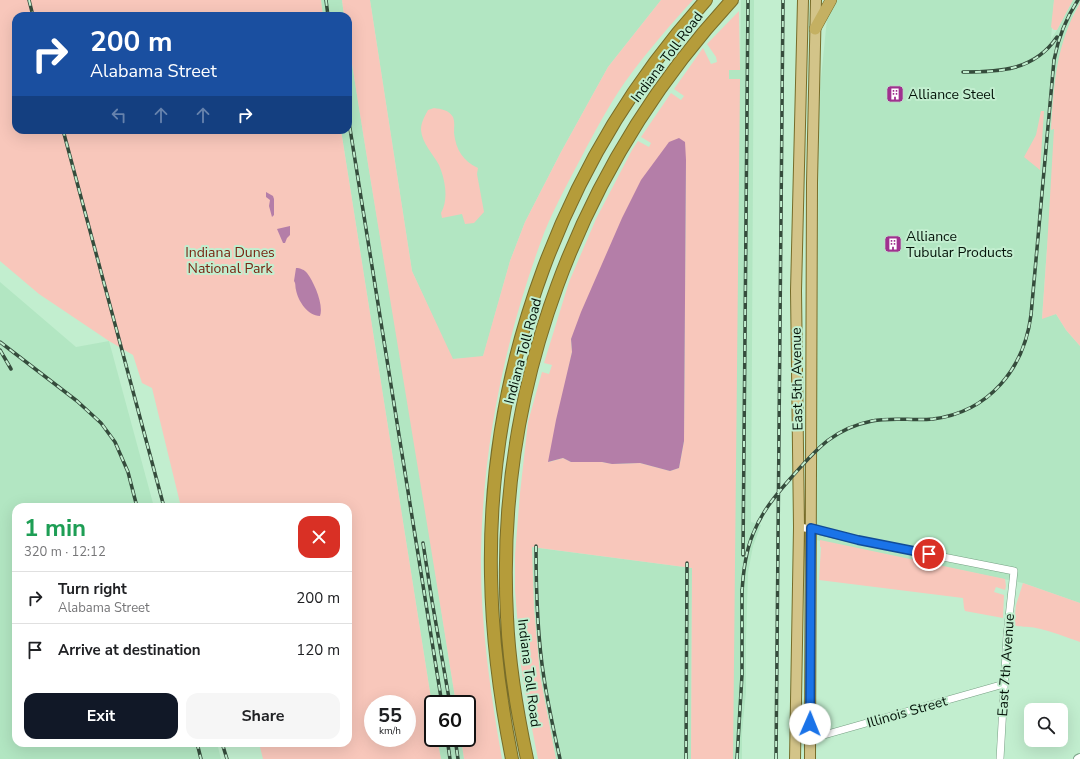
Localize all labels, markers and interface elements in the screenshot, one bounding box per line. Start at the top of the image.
street label: Indiana Toll Road [627,8,707,106]
text: 200 m [90,23,173,61]
icon: right [24,28,76,80]
text: Alabama Street [90,59,217,83]
building icon: Alliance Steel [885,84,905,104]
place label: Alliance Steel [908,85,996,104]
icon: left [108,104,130,126]
icon: ahead [150,104,172,126]
icon: ahead [192,104,214,126]
icon: right [234,104,256,126]
place label: Alliance Tubular Products [906,227,1013,262]
building icon: Alliance Tubular Products [883,234,903,254]
park label: Indiana Dunes National Park [185,243,275,278]
street label: Indiana Toll Road [500,296,546,406]
street label: East 5th Avenue [787,327,807,431]
text: 1 min [24,512,86,544]
button: close [298,516,340,558]
pin [912,537,946,571]
text: 320 m · 12:12 [24,543,106,561]
icon: arrive [918,543,940,565]
text: Turn right [58,579,127,599]
icon: right [24,587,46,609]
text: 200 m [296,588,340,608]
text: Alabama Street [58,599,150,617]
street label: East 7th Avenue [993,613,1019,717]
street label: Indiana Toll Road [513,618,545,728]
icon: arrive [24,639,46,661]
text: Arrive at destination [58,640,201,660]
text: 120 m [296,640,340,660]
street label: Illinois Street [865,691,949,733]
button: Exit [24,693,178,739]
button: Share [186,693,340,739]
speed limit sign: 60 [424,695,476,747]
text: 55 [378,702,402,729]
position arrow [789,703,831,745]
map controls [1024,703,1068,747]
button: search [1024,703,1068,747]
text: km/h [379,724,401,738]

